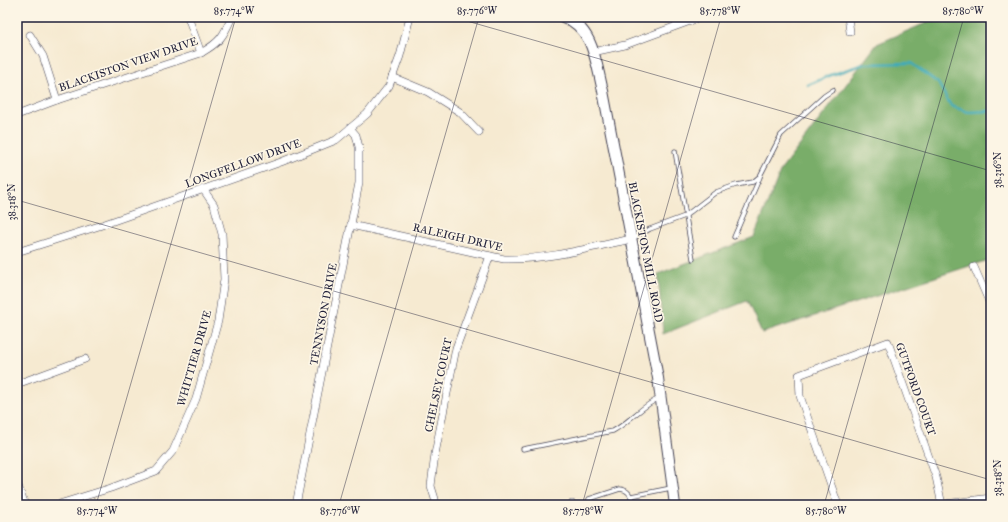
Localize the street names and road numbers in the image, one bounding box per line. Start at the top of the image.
street label: BLACKISTON VIEW DRIVE [57,35,199,94]
street label: LONGFELLOW DRIVE [183,136,303,191]
street label: BLACKISTON MILL ROAD [625,181,666,324]
street label: RALEIGH DRIVE [412,221,504,254]
street label: TENNYSON DRIVE [307,262,340,366]
street label: WHITTIER DRIVE [175,309,214,408]
street label: CHELSEY COURT [422,336,455,433]
street label: GUTFORD COURT [893,341,939,438]

